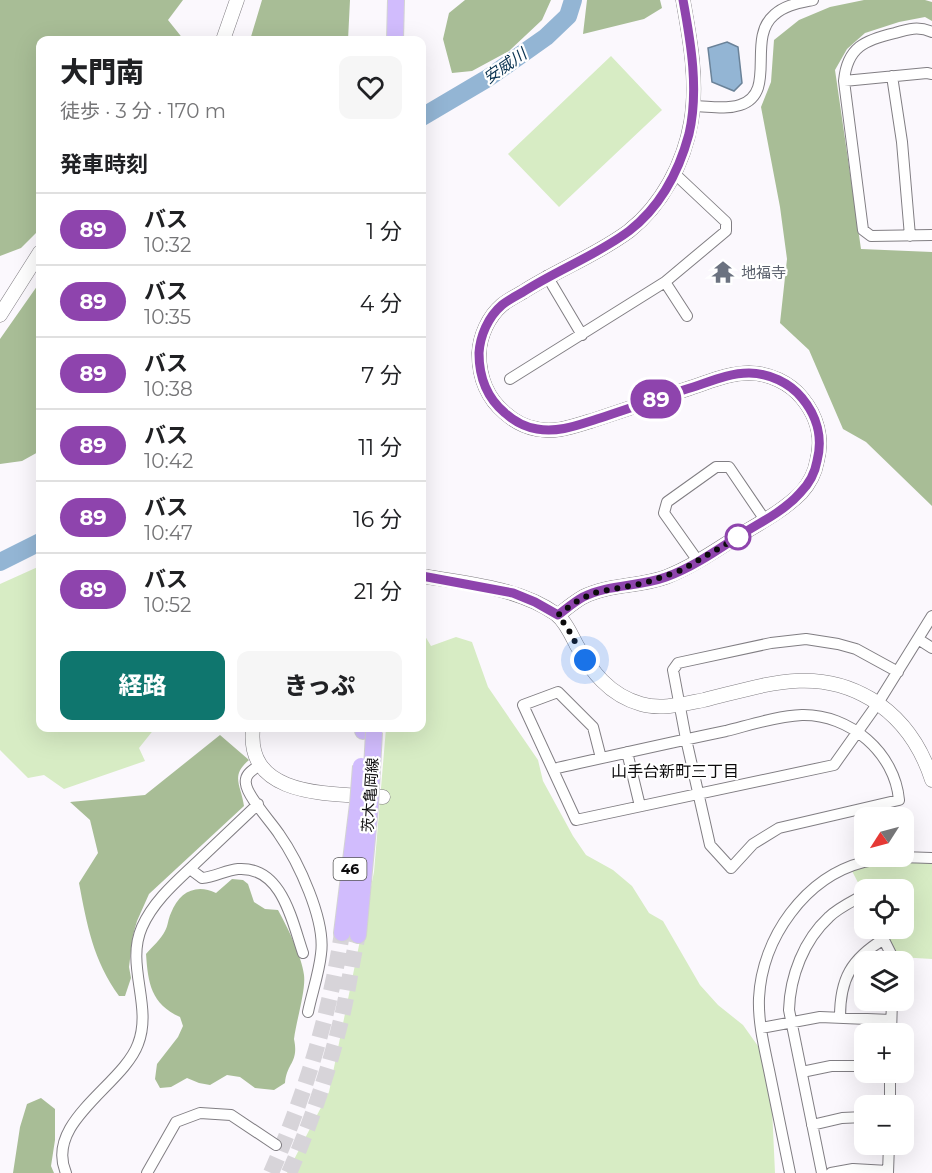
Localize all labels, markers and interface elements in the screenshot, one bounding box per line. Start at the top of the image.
water label: 安威川 [480,43,532,88]
text: 大門南 [60,55,144,89]
button: heart [339,56,402,119]
text: 徒歩 · 3 分 · 170 m [60,99,226,123]
text: 発車時刻 [60,151,148,178]
text: バス [144,206,188,233]
text: 89 [79,217,107,242]
text: 1 分 [366,218,402,245]
text: 10:32 [144,233,191,257]
temple icon: 地福寺 [710,259,736,285]
place label: 地福寺 [741,263,786,282]
text: バス [144,278,188,305]
text: 89 [79,289,107,314]
text: 4 分 [360,290,402,317]
text: 10:35 [144,305,191,329]
text: バス [144,350,188,377]
text: 89 [79,361,107,386]
text: 7 分 [361,362,402,389]
text: 10:38 [144,377,193,401]
line badge: 89 [629,380,683,418]
text: 89 [642,387,670,412]
text: バス [144,422,188,449]
text: 89 [79,433,107,458]
text: 11 分 [358,434,402,461]
text: 10:42 [144,449,193,473]
text: バス [144,494,188,521]
text: 89 [79,505,107,530]
text: 16 分 [353,506,402,533]
text: 10:47 [144,521,193,545]
unlabelled marker [725,524,751,550]
text: バス [144,566,188,593]
text: 89 [79,577,107,602]
text: 21 分 [354,578,402,605]
text: 10:52 [144,593,191,617]
your location [570,645,600,675]
button: 経路 [60,651,225,720]
button: きっぷ [237,651,402,720]
street label: 茨木亀岡線 [358,757,382,833]
district label: 山手台新町三丁目 [611,762,739,781]
north arrow [854,807,914,867]
map controls [854,807,914,1155]
road number: 46 [334,858,366,880]
button: locate [854,879,914,939]
button: layers [854,951,914,1011]
button: + [854,1023,914,1083]
button: − [854,1095,914,1155]

